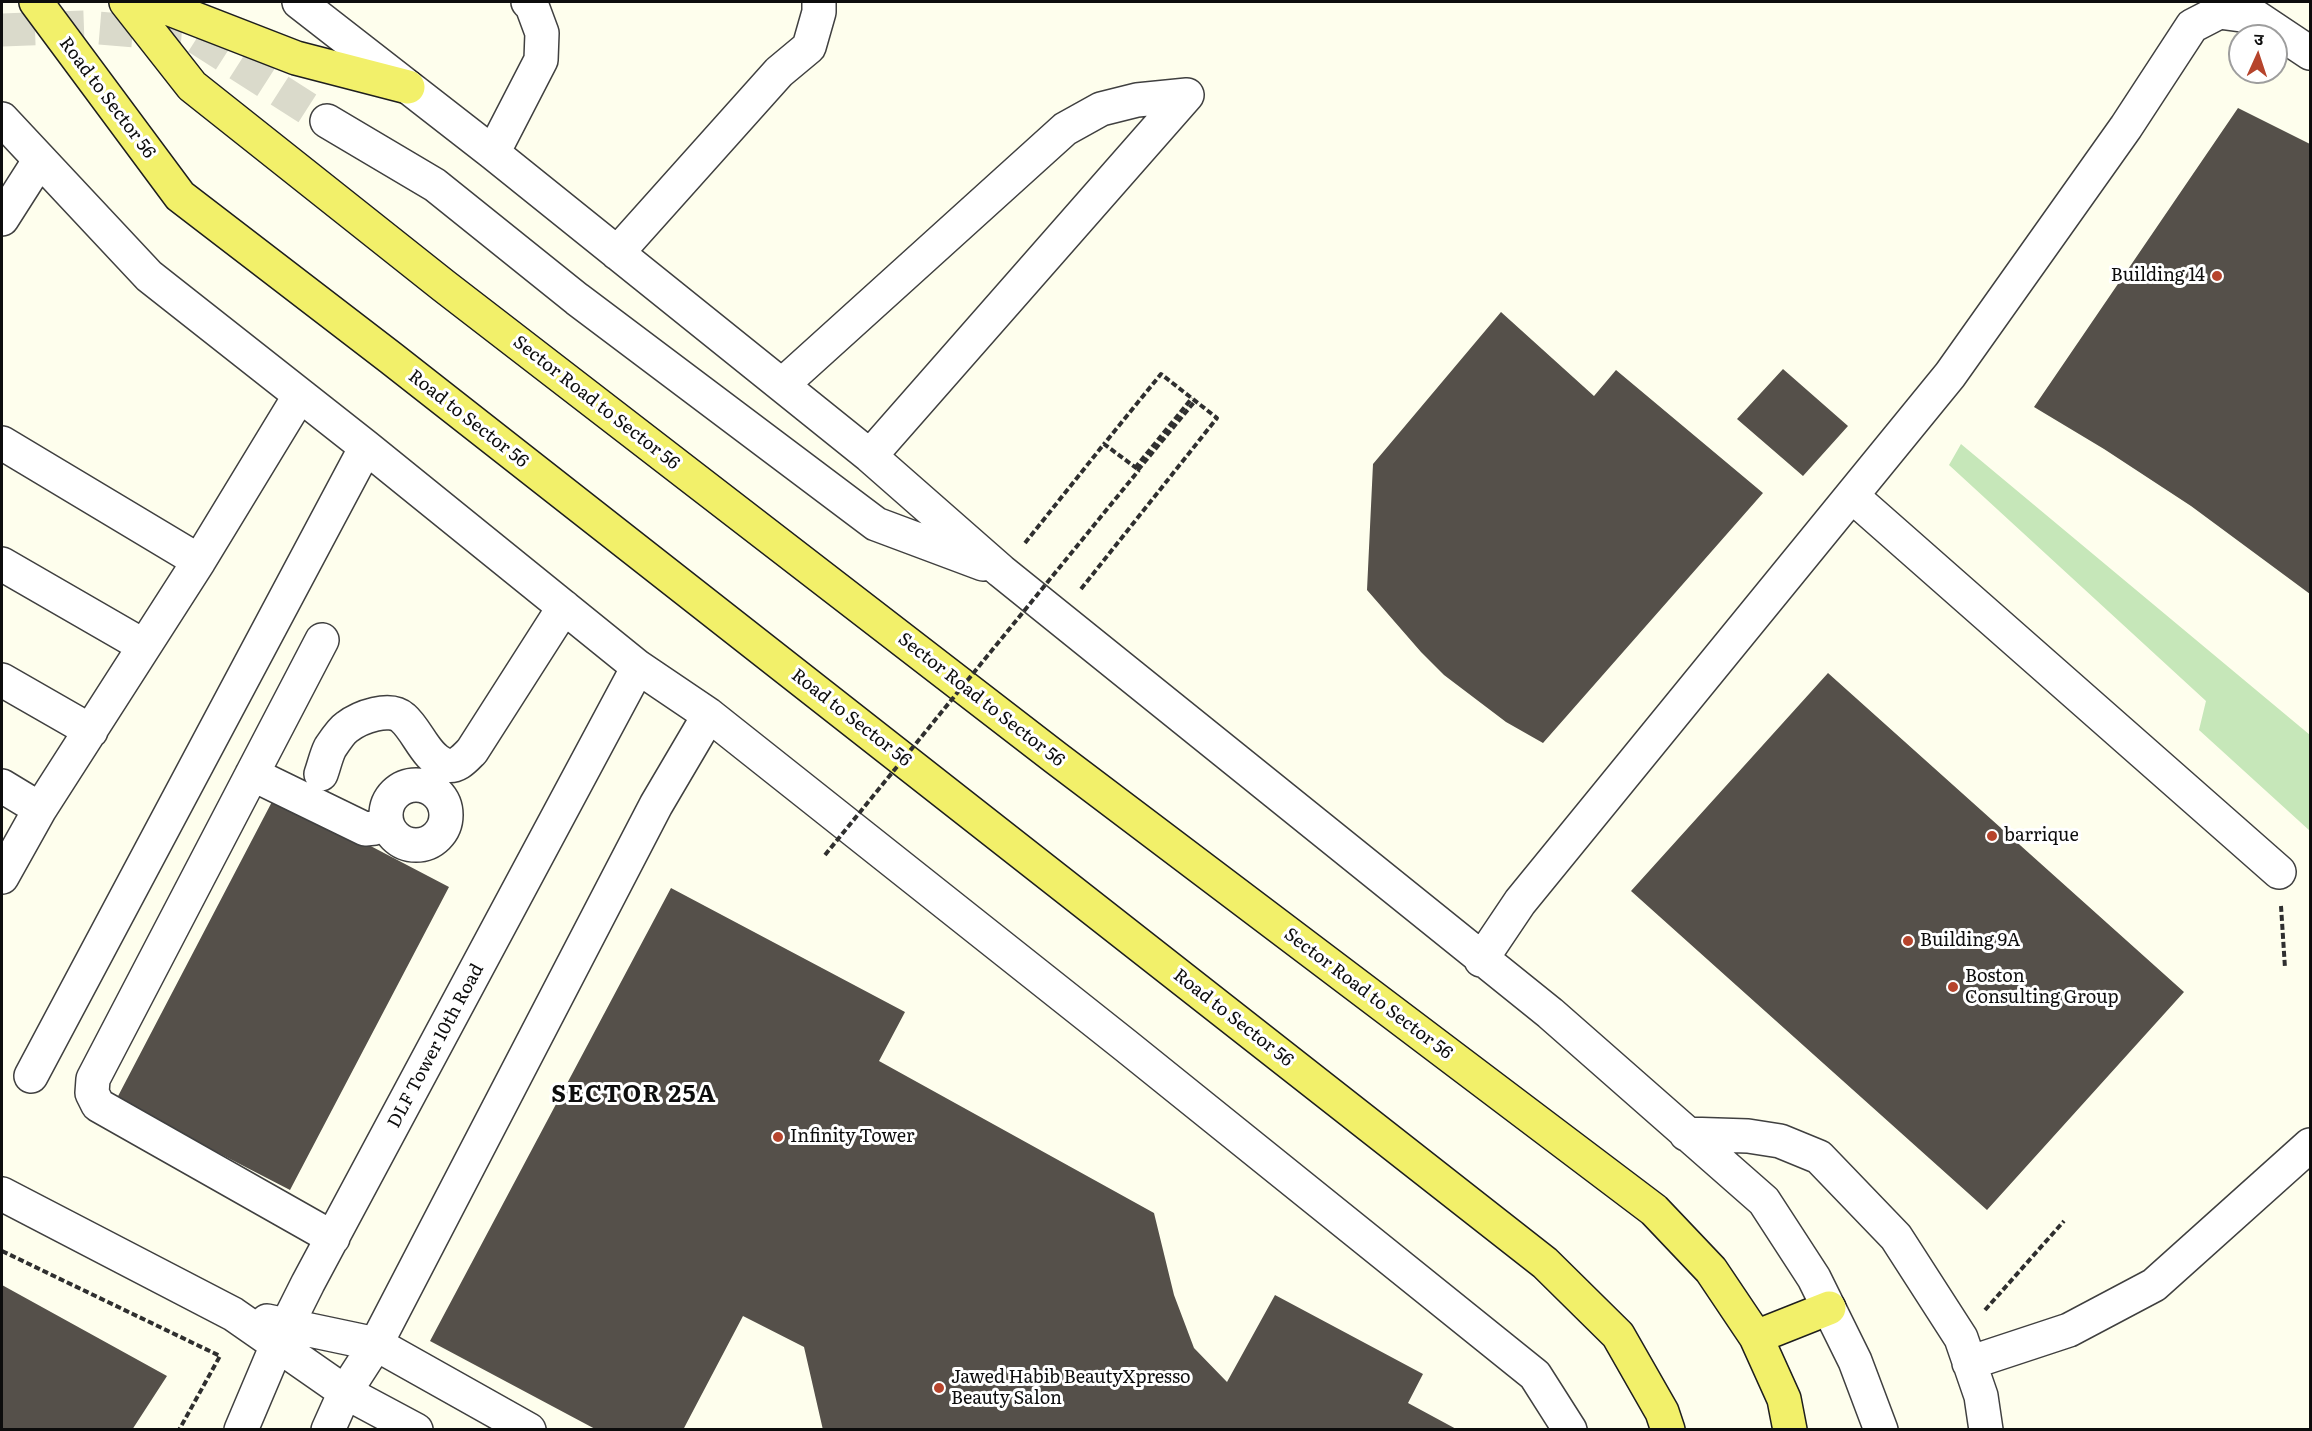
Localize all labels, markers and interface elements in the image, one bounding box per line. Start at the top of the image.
north arrow [2228,24,2288,84]
text: उ [2254,26,2264,50]
street label: Road to Sector 56 [54,33,160,163]
place label: Building 14 [2111,265,2205,287]
marker: Building 14 [2210,269,2224,283]
street label: Sector Road to Sector 56 [509,331,683,475]
street label: Road to Sector 56 [404,365,532,473]
street label: Sector Road to Sector 56 [894,628,1068,772]
street label: Road to Sector 56 [787,664,915,772]
place label: barrique [2004,825,2079,847]
marker: barrique [1985,829,1999,843]
street label: Sector Road to Sector 56 [1280,924,1456,1064]
place label: Building 9A [1920,930,2020,952]
marker: Building 9A [1901,934,1915,948]
street label: DLF Tower 10th Road [384,960,488,1132]
street label: Road to Sector 56 [1169,964,1297,1072]
place label: Boston Consulting Group [1965,966,2119,1008]
marker: Boston Consulting Group [1946,980,1960,994]
district label: SECTOR 25A [551,1081,717,1109]
place label: Infinity Tower [790,1126,914,1148]
marker: Infinity Tower [771,1130,785,1144]
place label: Jawed Habib BeautyXpresso Beauty Salon [951,1367,1191,1410]
marker: Jawed Habib BeautyXpresso Beauty Salon [932,1381,946,1395]

